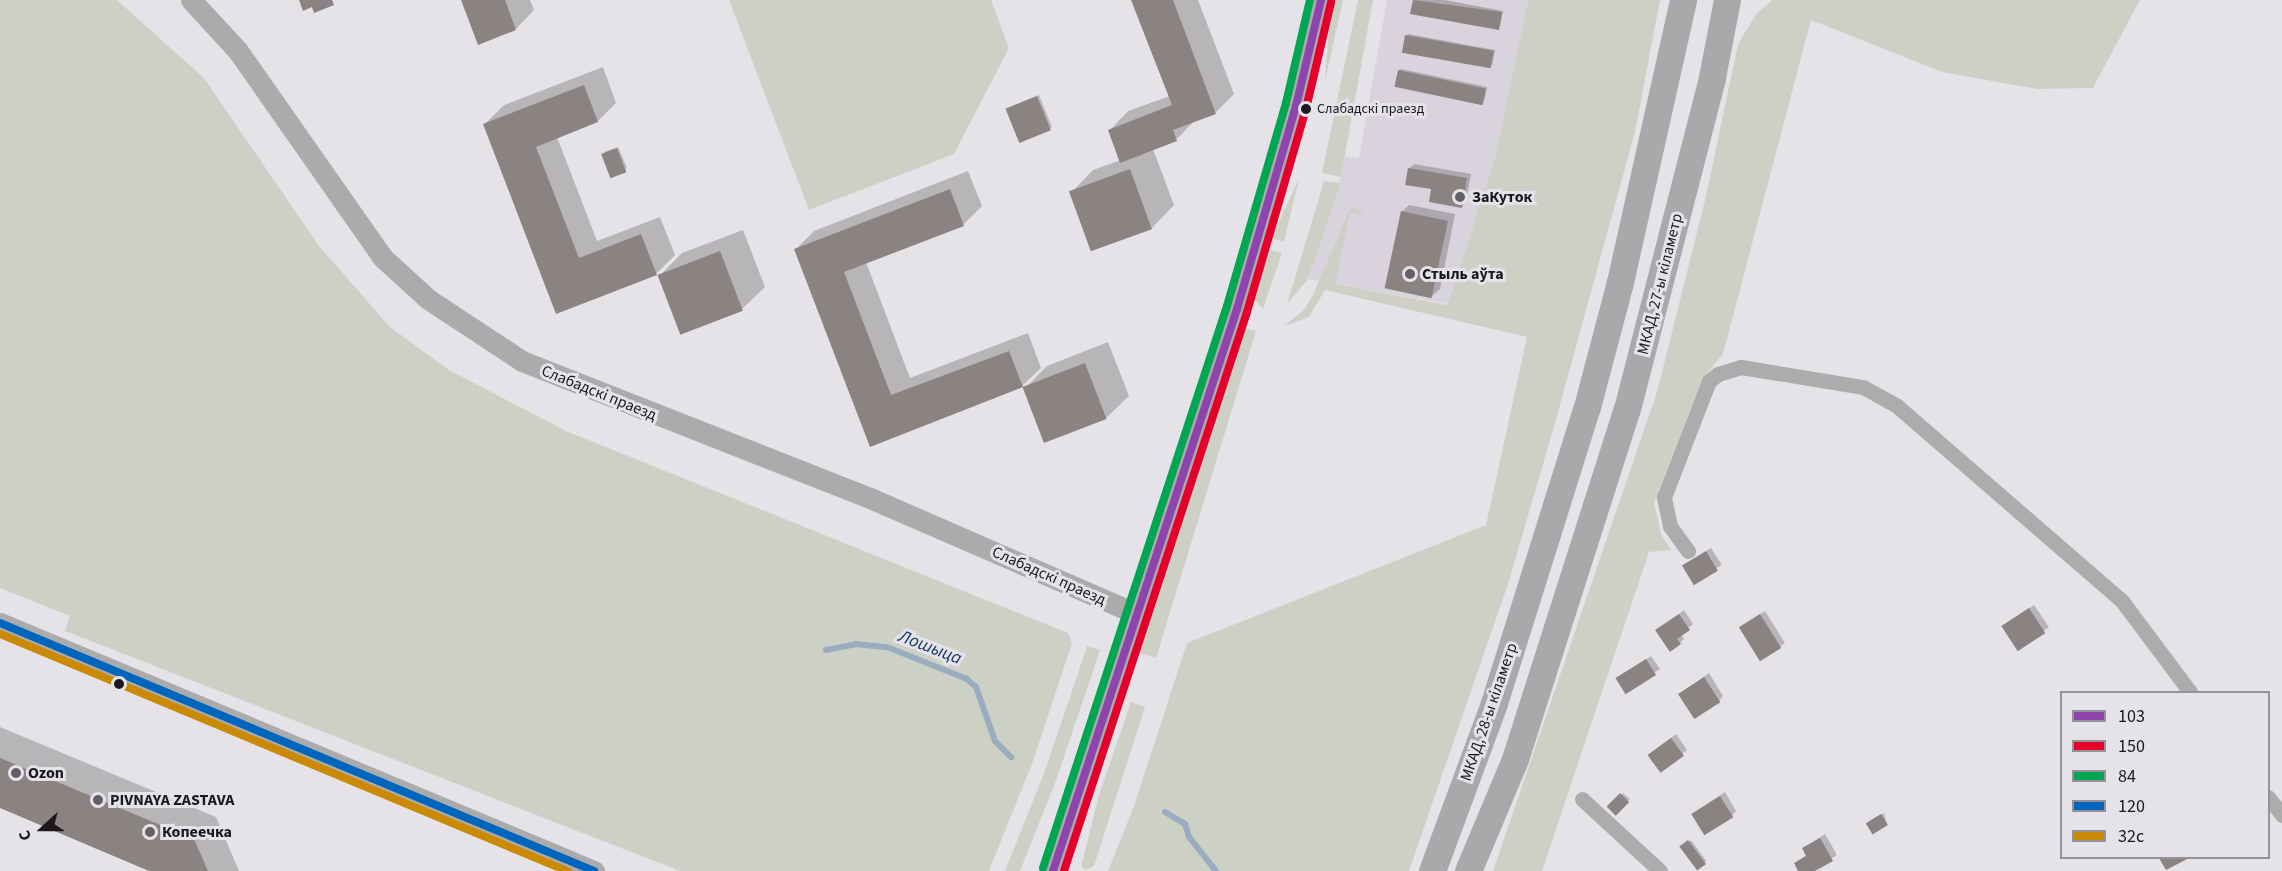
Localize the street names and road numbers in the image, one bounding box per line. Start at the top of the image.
street label: МКАД, 27-ы кіламетр [1633,211,1687,357]
street label: Слабадскі праезд [539,361,659,425]
street label: Слабадскі праезд [989,542,1109,610]
street label: МКАД, 28-ы кіламетр [1456,640,1522,784]

